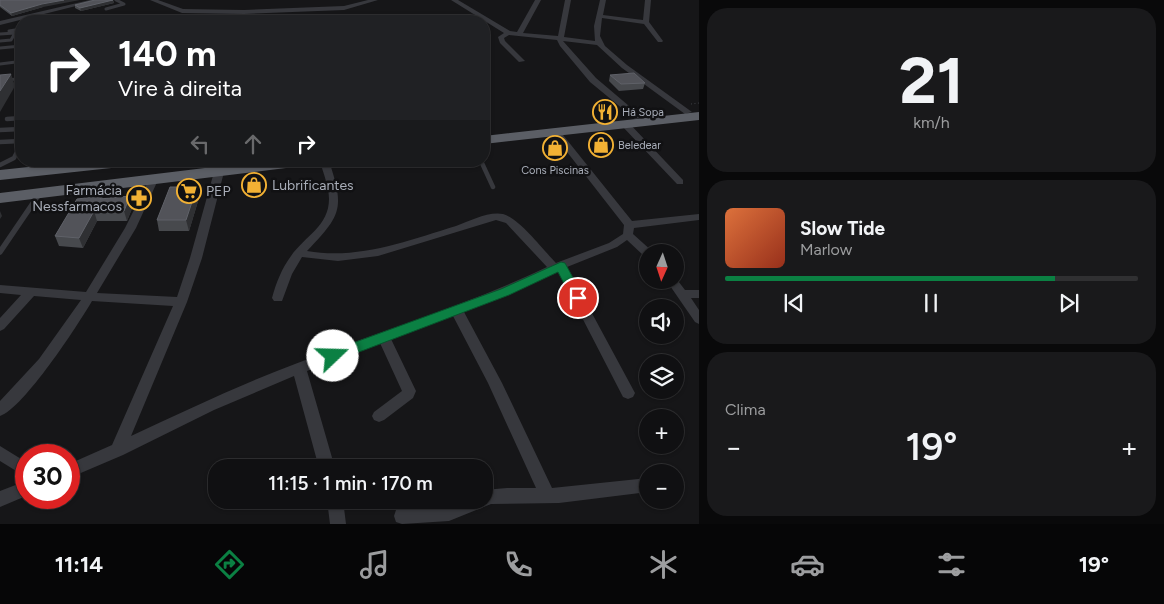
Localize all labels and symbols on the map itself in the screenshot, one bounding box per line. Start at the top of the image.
restaurant icon: Há Sopa [592,99,618,125]
place label: Há Sopa [622,106,664,119]
shop icon: Beledear [588,132,614,158]
shop icon: Cons Piscinas [542,135,568,161]
place label: Beledear [618,139,661,152]
place label: Cons Piscinas [521,164,589,177]
shop icon: Lubrificantes [241,172,267,198]
place label: Lubrificantes [272,177,354,194]
supermarket icon: PEP [176,178,202,204]
place label: Farmácia Nessfarmacos [32,182,122,215]
place label: PEP [206,183,231,200]
pharmacy icon: Farmácia Nessfarmacos [126,185,152,211]
north arrow [639,244,684,289]
pin [557,277,599,319]
position arrow [306,329,358,381]
speed limit sign: 30 [15,444,80,509]

